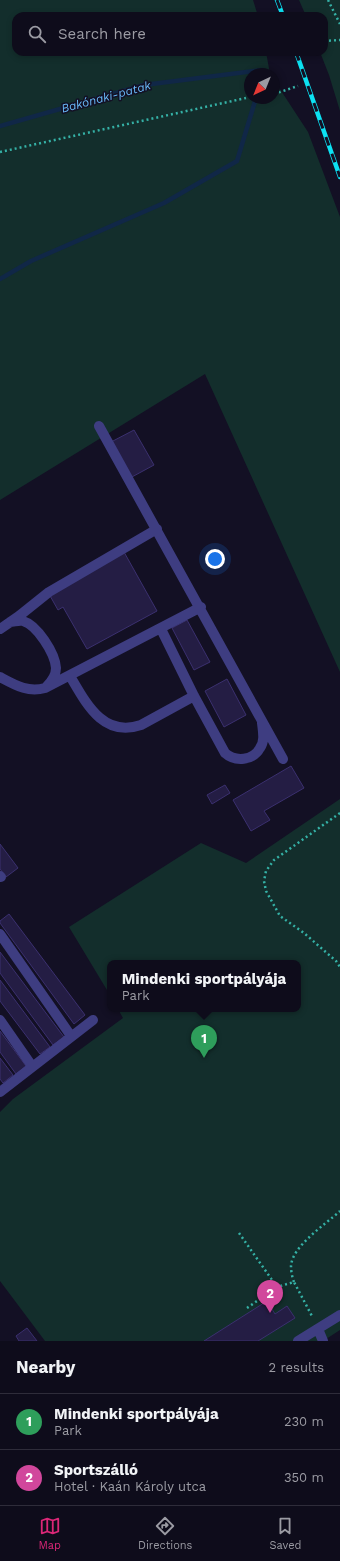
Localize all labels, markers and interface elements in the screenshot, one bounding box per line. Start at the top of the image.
search box [12,12,328,56]
icon: search [26,23,48,45]
text: Search here [58,25,146,43]
north arrow [244,68,280,104]
water label: Bakónaki-patak [60,78,153,116]
your location [205,549,225,569]
popup [107,960,301,1012]
text: Mindenki sportpályája [122,970,286,988]
text: Park [122,988,150,1003]
pin: 1 [191,1025,217,1058]
pin: 2 [257,1280,283,1313]
text: Nearby [16,1357,75,1377]
text: 2 results [269,1360,324,1375]
text: Mindenki sportpályája [54,1405,219,1423]
text: 1 [26,1414,32,1429]
text: 230 m [284,1414,324,1429]
text: Park [54,1423,82,1438]
text: Sportszálló [54,1461,138,1479]
text: 2 [25,1470,33,1485]
text: 350 m [284,1470,324,1485]
text: Hotel · Kaán Károly utca [54,1479,206,1494]
tab: Map [39,1515,61,1552]
tab: Directions [138,1515,192,1552]
tab: Saved [269,1515,301,1552]

